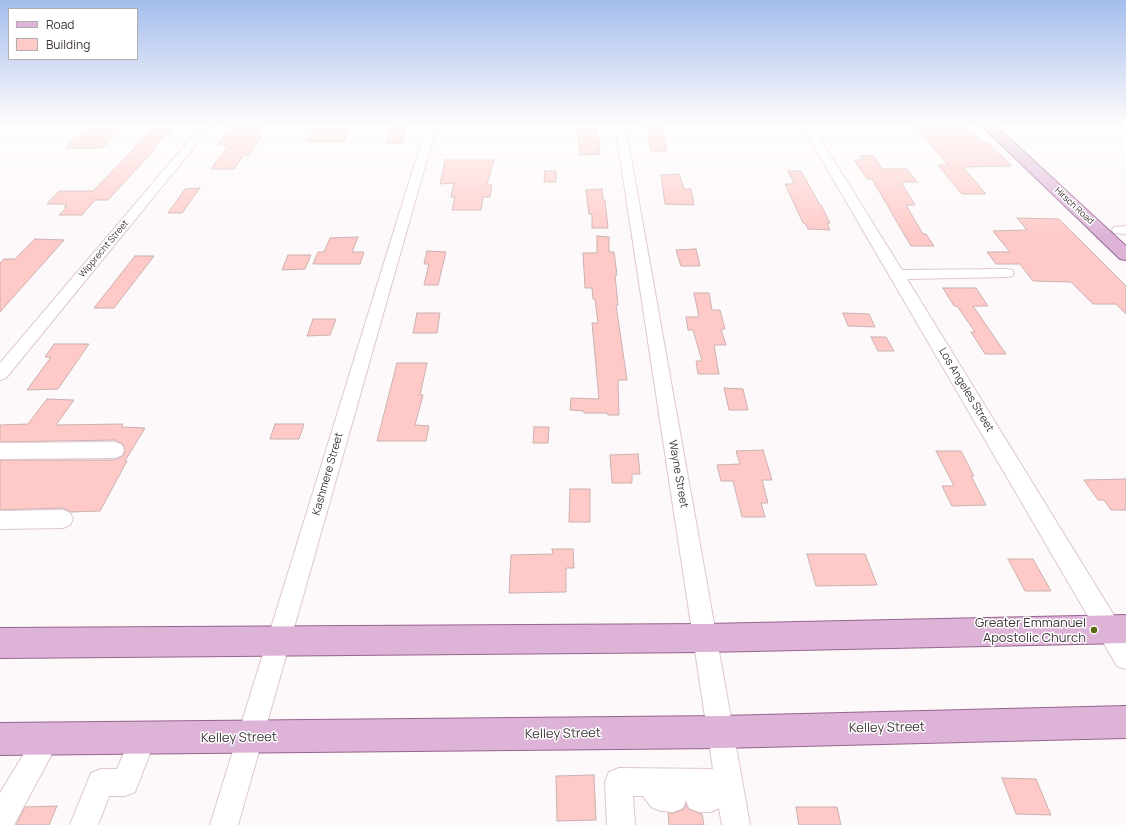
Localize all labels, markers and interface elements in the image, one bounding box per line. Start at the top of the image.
legend [8,8,138,60]
text: Road [46,16,74,33]
text: Building [46,36,90,53]
street label: Hirsch Road [1052,185,1096,227]
street label: Wipprecht Street [77,218,131,280]
street label: Los Angeles Street [936,346,996,434]
street label: Kashmere Street [310,431,346,517]
street label: Wayne Street [666,439,690,509]
place label: Greater Emmanuel Apostolic Church [975,615,1086,646]
marker: Greater Emmanuel Apostolic Church [1089,625,1099,635]
street label: Kelley Street [849,720,925,736]
street label: Kelley Street [525,726,601,742]
street label: Kelley Street [201,730,277,746]

